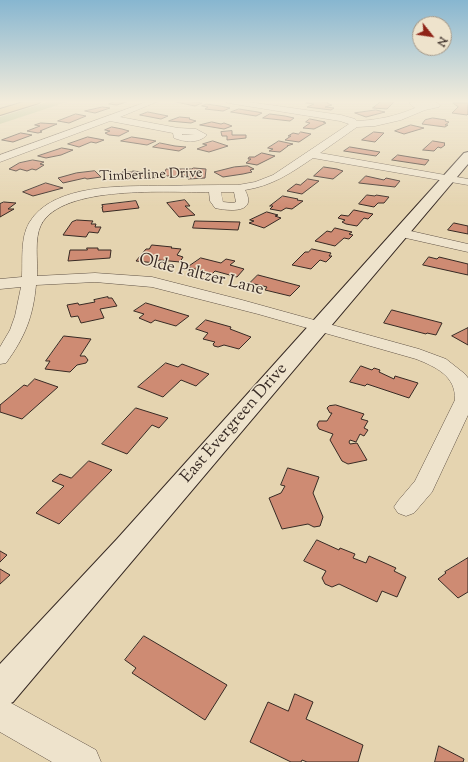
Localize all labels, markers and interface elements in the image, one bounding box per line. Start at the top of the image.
north arrow [412,16,452,56]
text: N [432,34,451,49]
street label: Timberline Drive [99,166,203,186]
street label: Olde Paltzer Lane [137,251,265,301]
street label: East Evergreen Drive [177,360,293,488]

